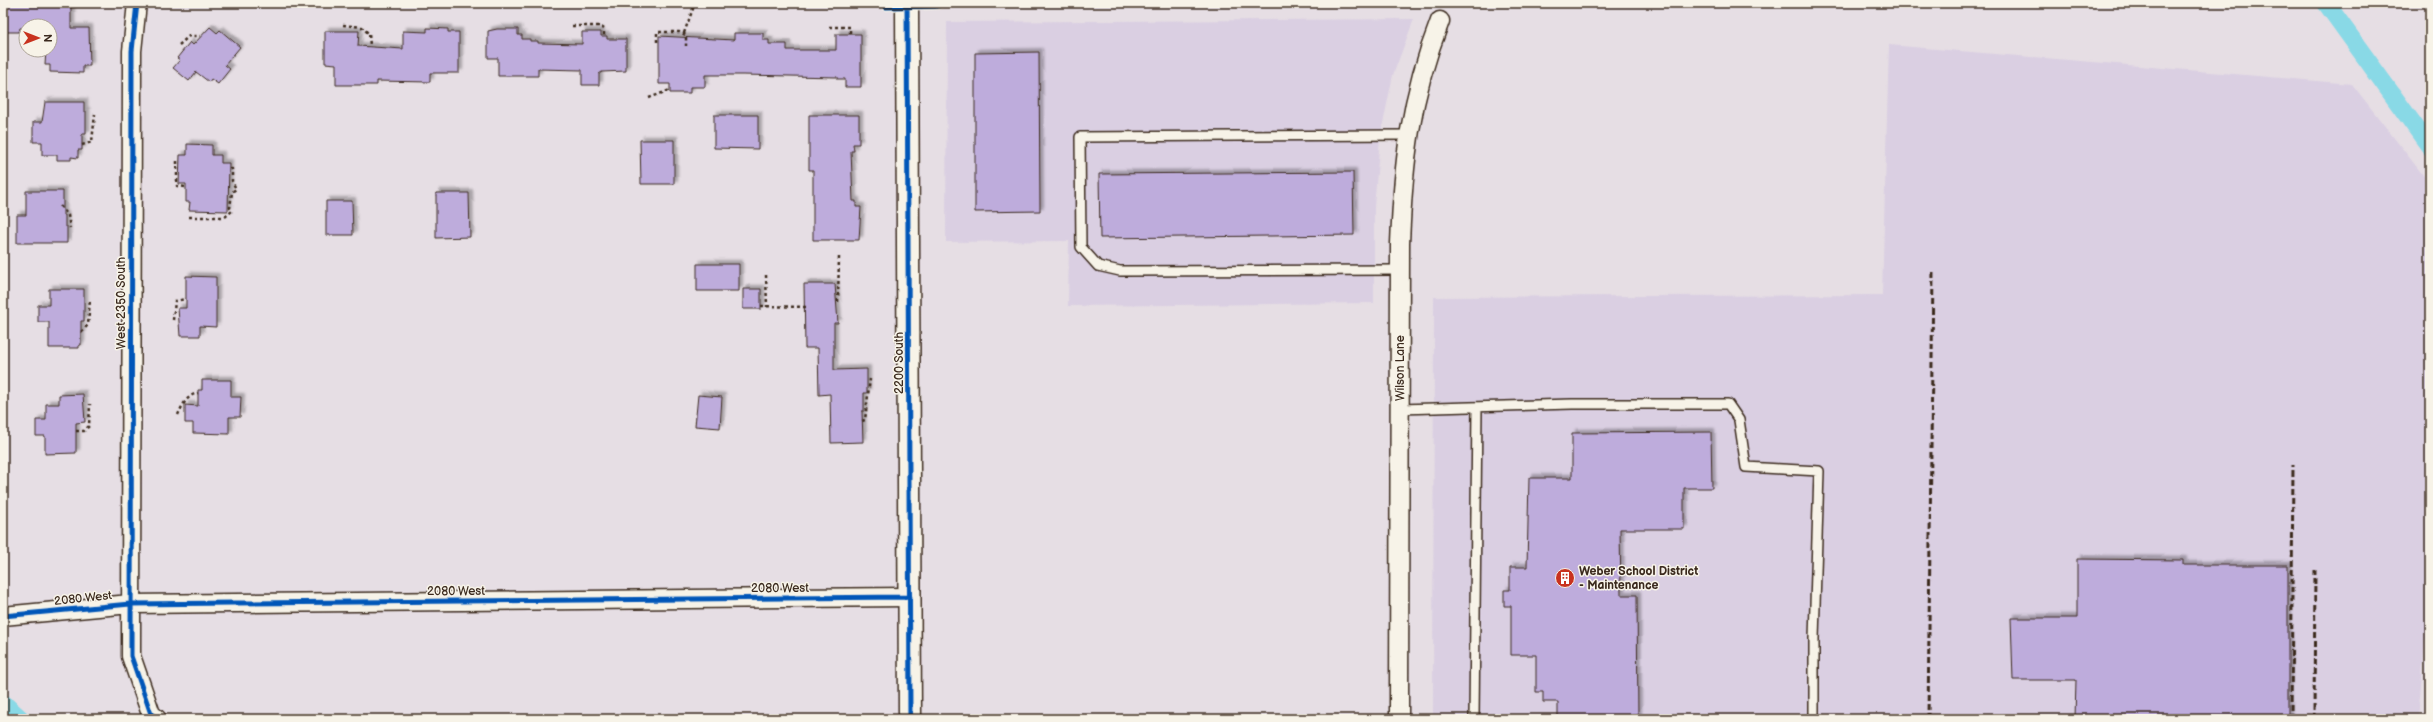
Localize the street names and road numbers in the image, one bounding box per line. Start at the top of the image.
street label: West 2350 South [114,256,129,349]
street label: 2200 South [892,332,907,394]
street label: Wilson Lane [1393,335,1408,401]
street label: 2080 West [751,581,809,596]
street label: 2080 West [427,584,485,599]
street label: 2080 West [53,588,113,609]

